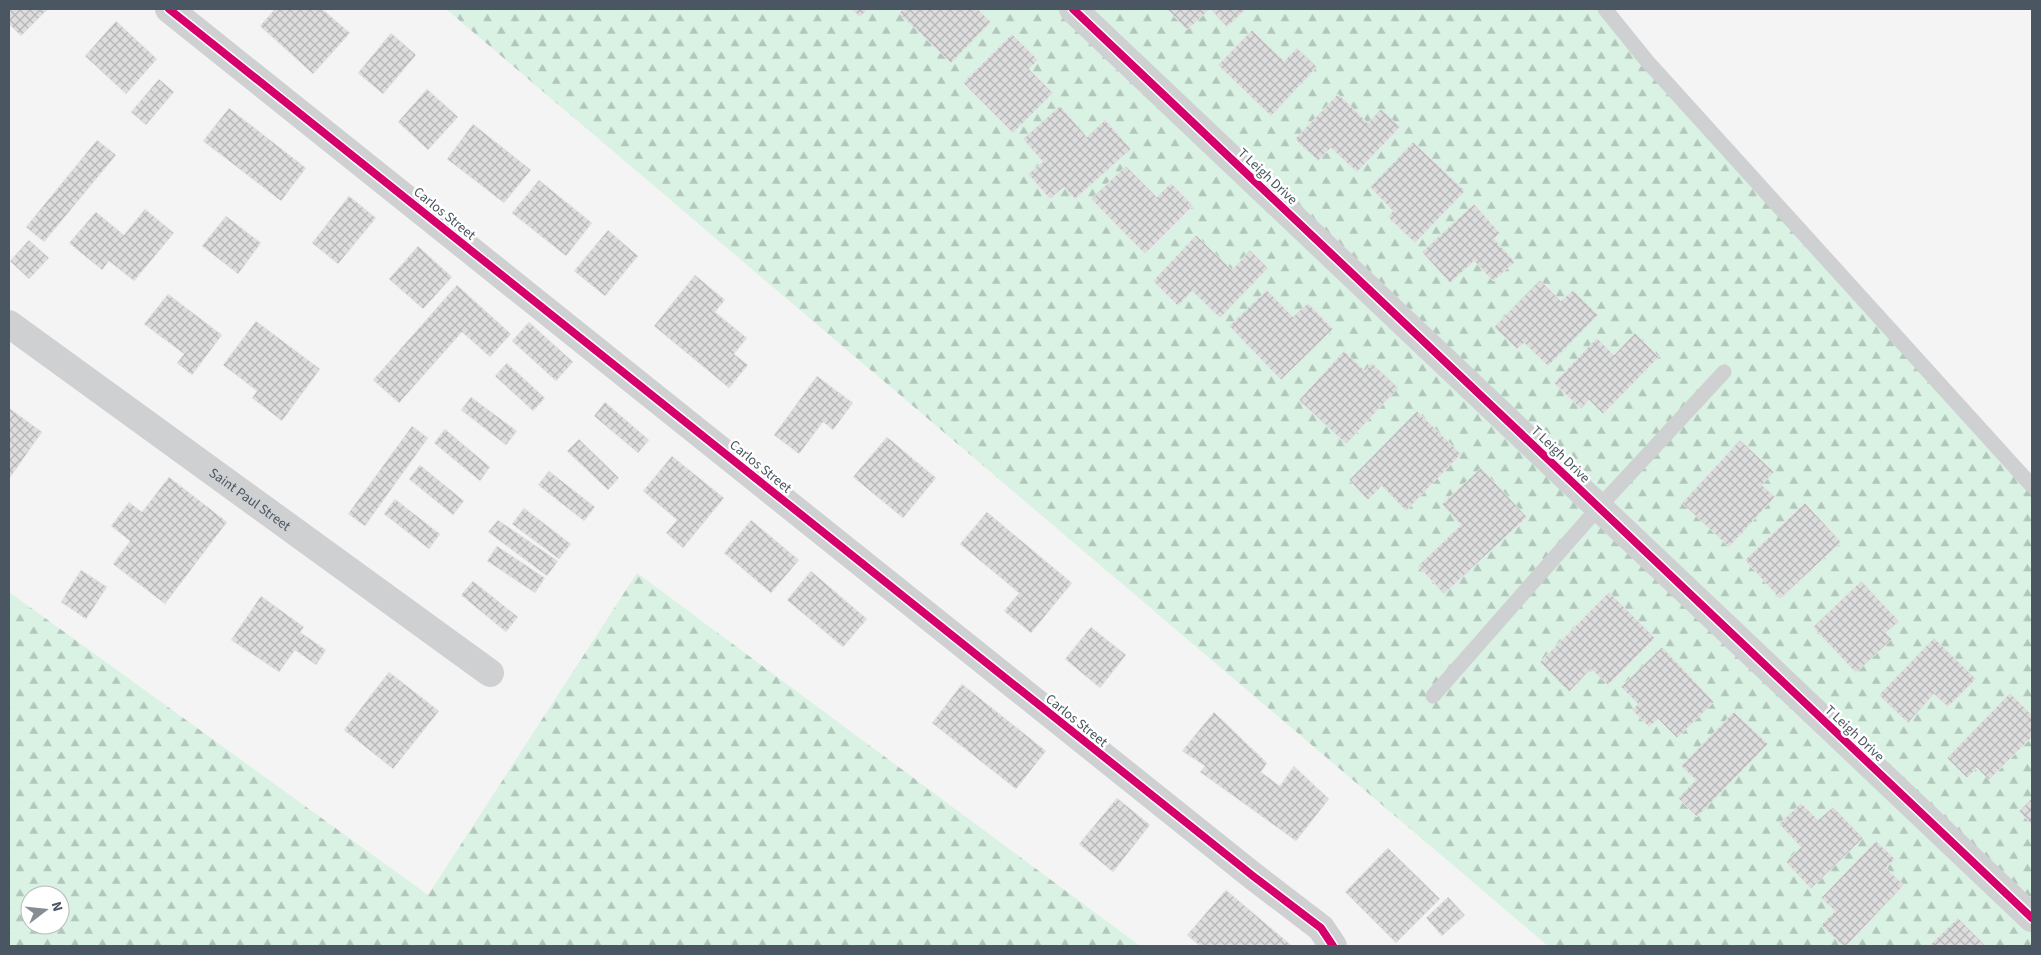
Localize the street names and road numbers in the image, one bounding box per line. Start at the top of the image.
street label: T Leigh Drive [1233,144,1302,210]
street label: Carlos Street [409,182,480,245]
street label: T Leigh Drive [1526,421,1594,488]
street label: Carlos Street [725,435,796,498]
street label: Saint Paul Street [205,463,295,536]
street label: Carlos Street [1041,689,1112,752]
street label: T Leigh Drive [1820,701,1889,767]

